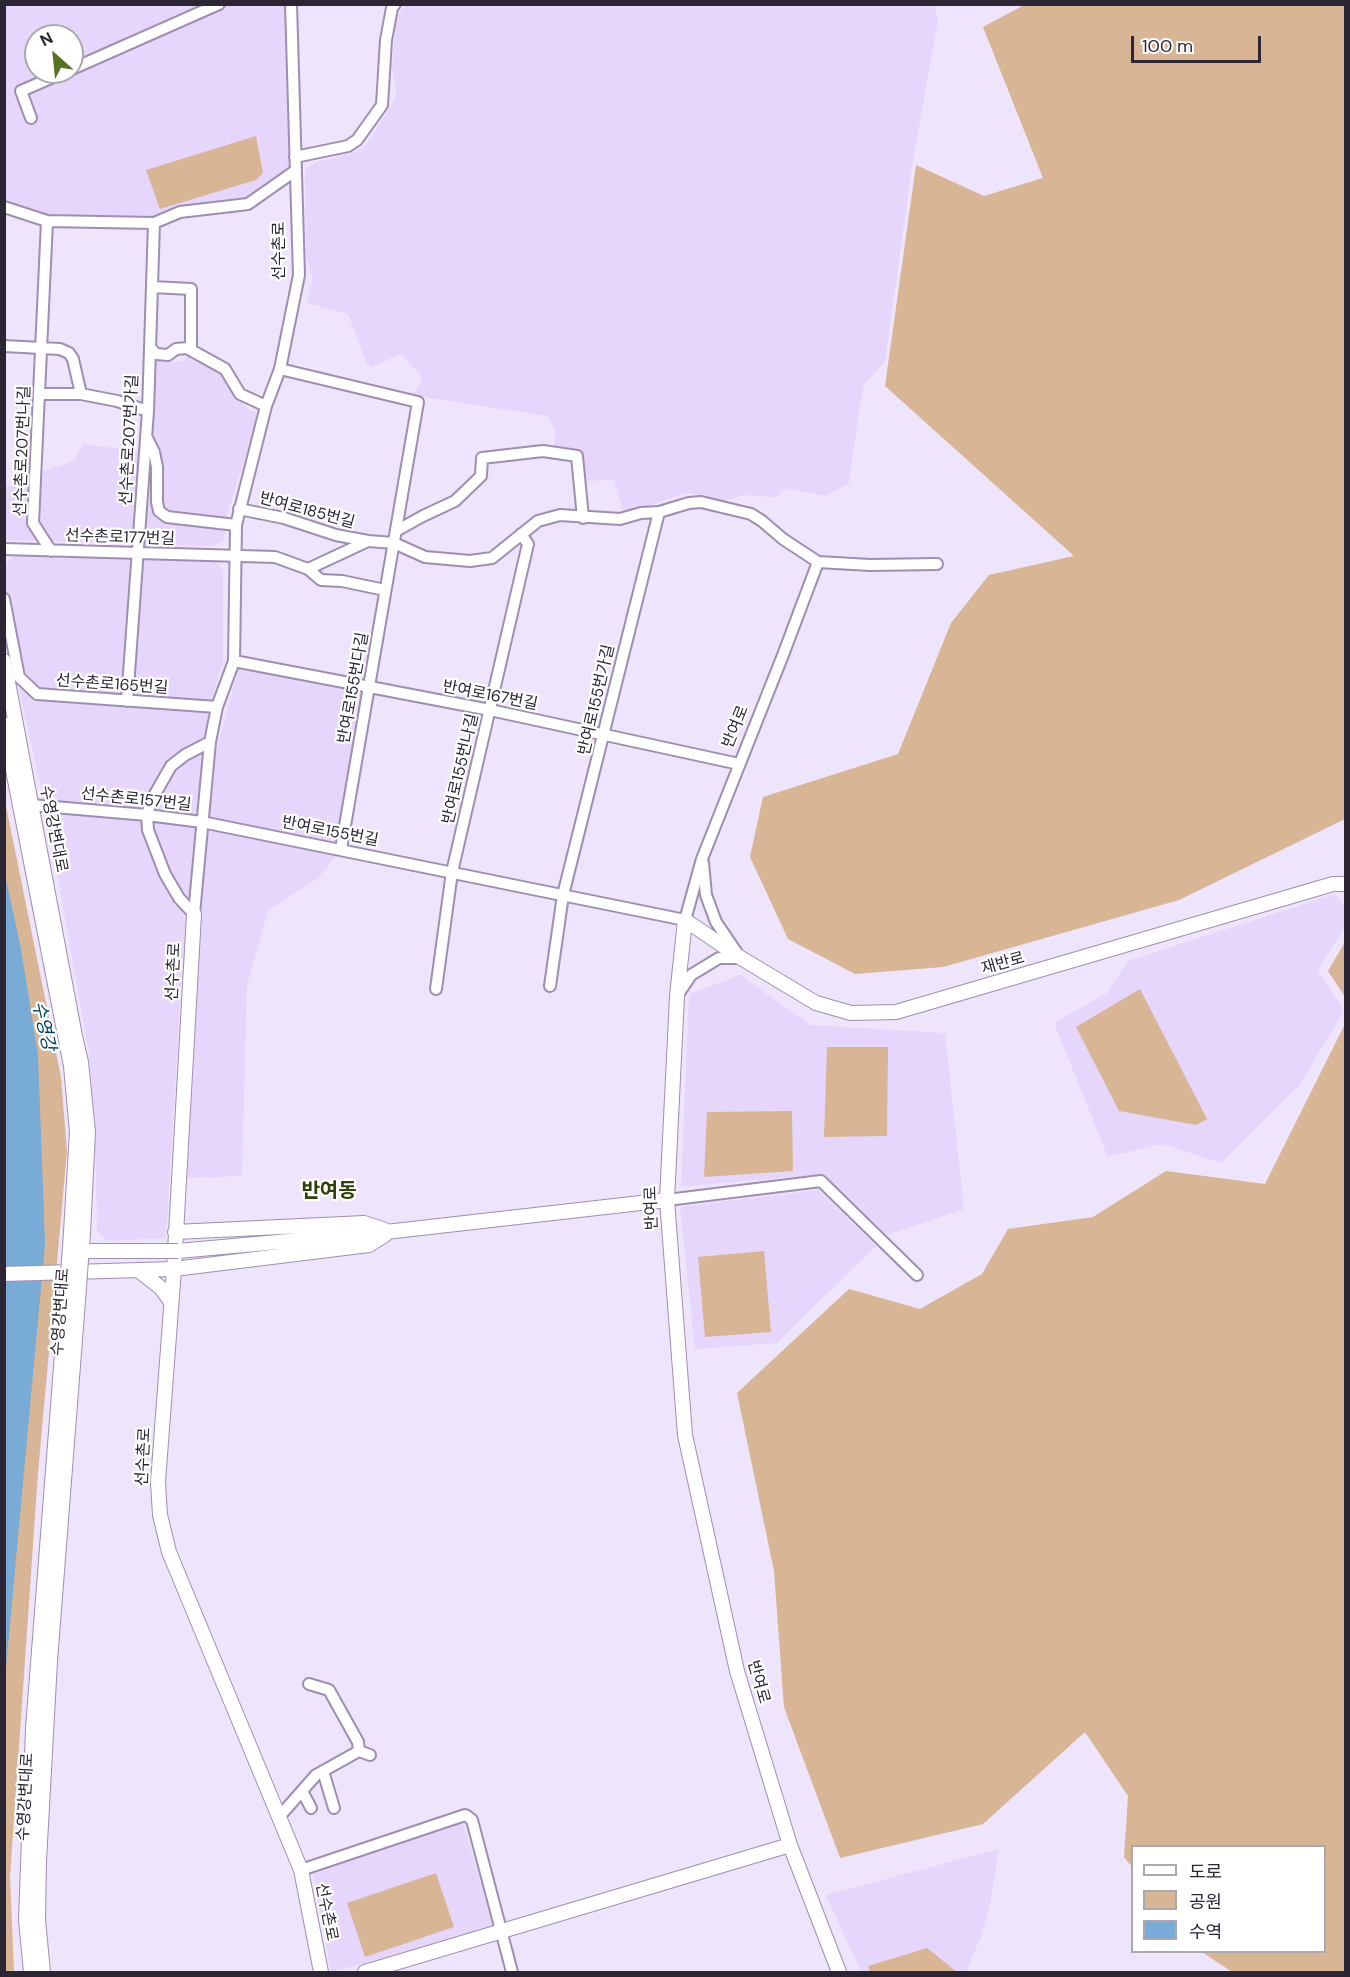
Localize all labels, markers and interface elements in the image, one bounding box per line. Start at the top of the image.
north arrow [24,24,84,84]
scale bar [1134,24,1264,62]
text: N [37,27,56,51]
text: 100 m [1142,34,1193,58]
street label: 선수촌로 [270,222,290,280]
street label: 선수촌로207번가길 [117,374,143,506]
street label: 선수촌로207번나길 [11,385,35,517]
street label: 반여로185번길 [257,489,357,533]
street label: 선수촌로177번길 [64,526,176,550]
street label: 반여로155번다길 [335,631,373,745]
street label: 반여로155번가길 [575,643,619,757]
street label: 선수촌로165번길 [55,671,169,699]
street label: 반여로167번길 [441,677,539,715]
street label: 반여로 [719,703,753,751]
street label: 반여로155번나길 [439,712,483,826]
street label: 수영강변대로 [35,784,71,874]
street label: 선수촌로157번길 [80,785,192,815]
street label: 반여로155번길 [280,813,380,851]
street label: 선수촌로 [163,942,185,1002]
street label: 재반로 [979,949,1027,979]
water label: 수영강 [27,999,59,1053]
district label: 반여동 [301,1180,357,1204]
street label: 반여로 [642,1186,662,1230]
street label: 수영강변대로 [48,1267,74,1357]
street label: 선수촌로 [133,1427,155,1487]
street label: 반여로 [743,1658,773,1706]
street label: 수영강변대로 [14,1752,38,1842]
legend [1131,1845,1326,1953]
text: 도로 [1189,1860,1222,1884]
street label: 선수촌로 [311,1881,341,1943]
text: 공원 [1189,1890,1222,1914]
text: 수역 [1189,1920,1222,1944]

